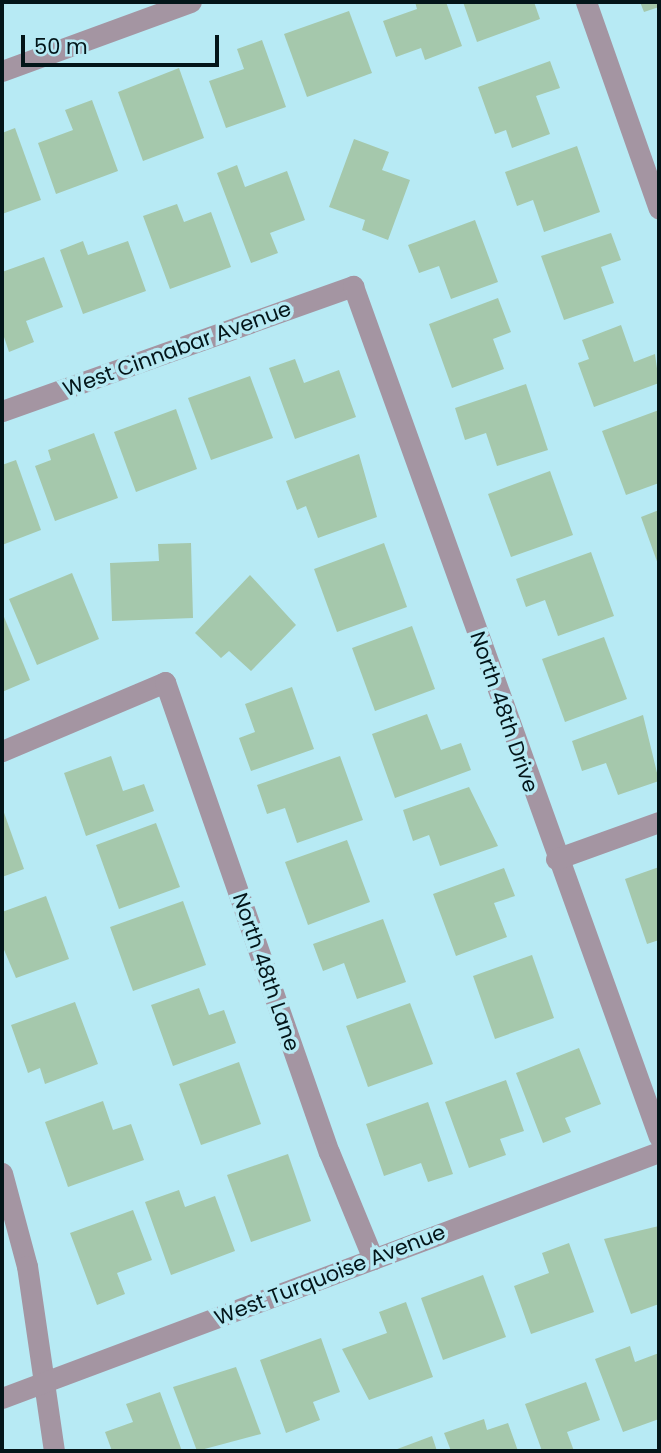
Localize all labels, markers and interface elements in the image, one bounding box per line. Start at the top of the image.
scale bar [24,21,222,65]
text: 50 m [34,32,88,61]
street label: West Cinnabar Avenue [60,296,294,402]
street label: North 48th Drive [465,628,543,796]
street label: North 48th Lane [227,890,305,1054]
street label: West Turquoise Avenue [211,1219,449,1331]

